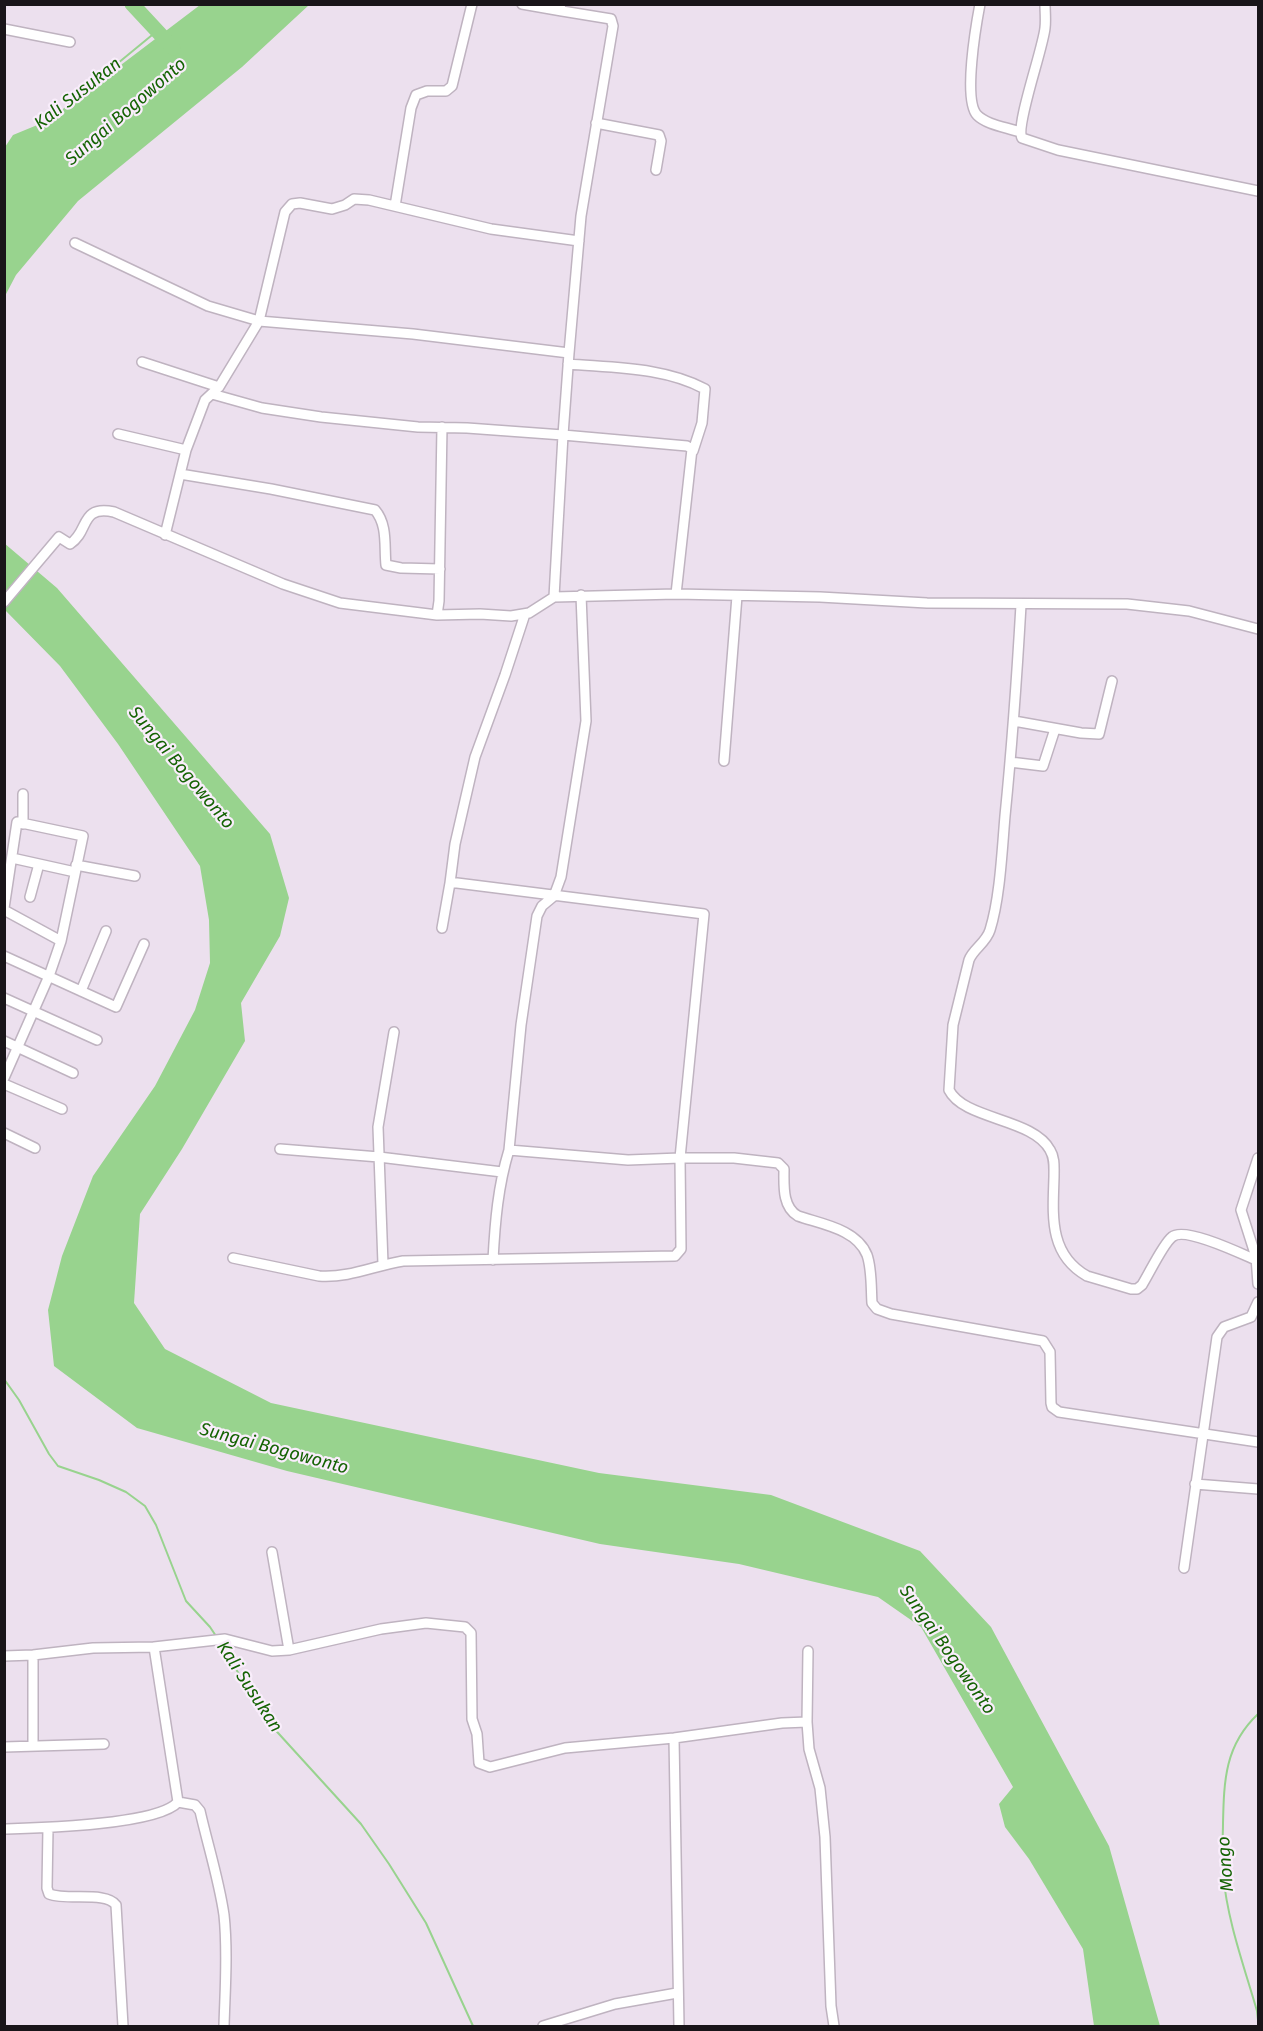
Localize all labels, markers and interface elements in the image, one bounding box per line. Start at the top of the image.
water label: Kali Susukan [30,53,126,135]
water label: Sungai Bogowonto [61,54,191,170]
water label: Sungai Bogowonto [124,702,238,834]
water label: Sungai Bogowonto [197,1419,351,1479]
water label: Sungai Bogowonto [894,1581,1000,1719]
water label: Kali Susukan [211,1637,287,1737]
water label: Mongo [1213,1836,1239,1892]

